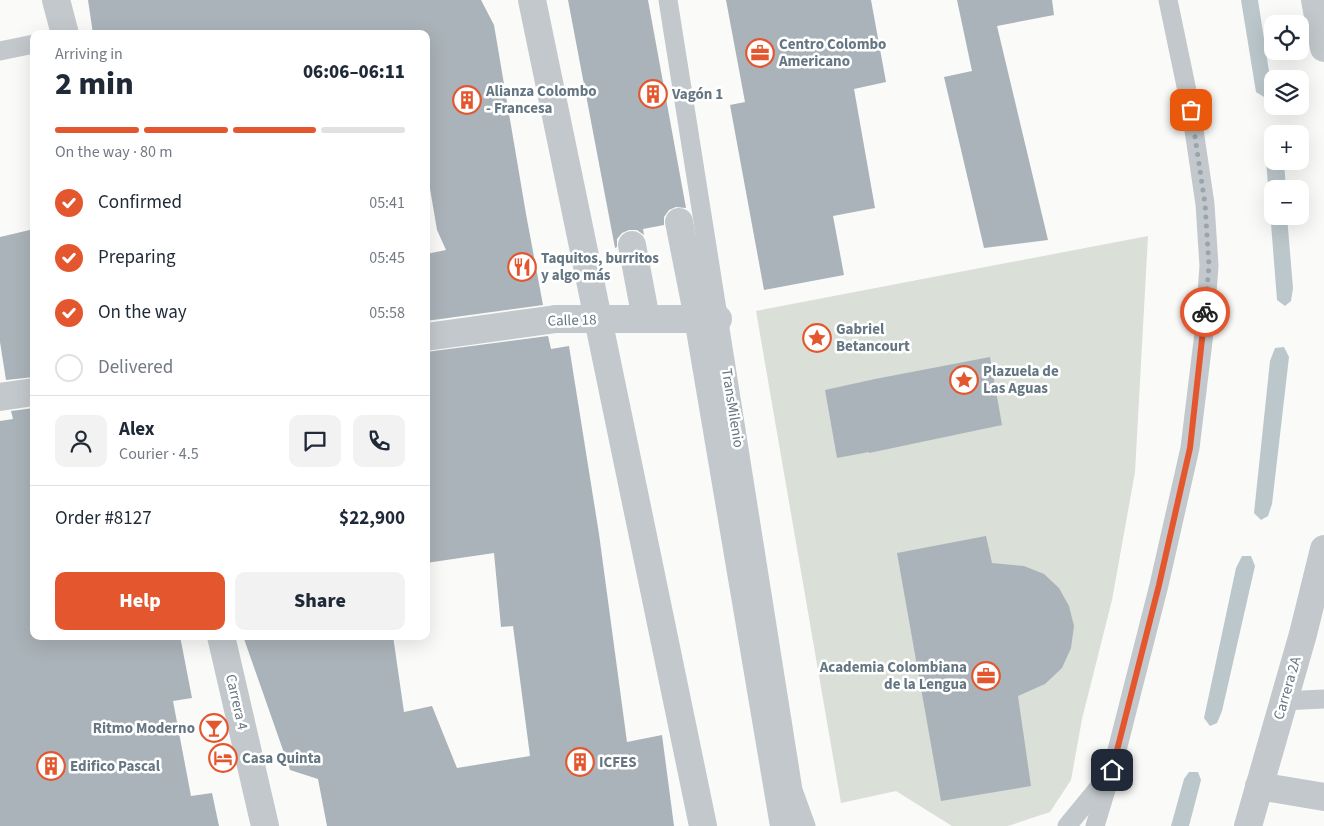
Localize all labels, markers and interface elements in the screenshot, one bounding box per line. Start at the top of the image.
map controls [1264,15,1309,225]
button: locate [1264,15,1309,60]
place label: Centro Colombo Americano [778,34,886,72]
office icon: Centro Colombo Americano [745,38,775,68]
text: Arriving in [55,43,123,65]
text: 06:06–06:11 [303,59,405,86]
text: 2 min [55,61,134,107]
button: layers [1264,70,1309,115]
building icon: Vagón 1 [638,79,668,109]
place label: Alianza Colombo - Francesa [485,81,597,119]
place label: Vagón 1 [671,84,723,105]
building icon: Alianza Colombo - Francesa [452,85,482,115]
pin [1170,89,1212,131]
icon: bag [1177,96,1205,124]
button: + [1264,125,1309,170]
text: On the way · 80 m [55,141,172,163]
button: − [1264,180,1309,225]
icon: check [55,189,83,217]
text: Confirmed [98,189,182,216]
text: 05:41 [369,192,405,214]
icon: check [55,244,83,272]
text: Preparing [98,244,176,271]
text: 05:45 [369,247,405,269]
place label: Taquitos, burritos y algo más [541,248,659,286]
restaurant icon: Taquitos, burritos y algo más [507,252,537,282]
courier [1180,287,1230,337]
icon: bike [1191,298,1219,326]
icon: check [55,299,83,327]
text: On the way [98,299,187,326]
text: 05:58 [369,302,405,324]
street label: Calle 18 [547,309,597,332]
place label: Gabriel Betancourt [836,319,910,357]
place icon: Gabriel Betancourt [802,323,832,353]
text: Delivered [98,354,173,381]
place label: Plazuela de Las Aguas [983,361,1059,399]
place icon: Plazuela de Las Aguas [949,365,979,395]
street label: TransMilenio [716,367,749,449]
button: person [55,415,107,467]
button: chat [289,415,341,467]
button: phone [353,415,405,467]
text: Alex [119,416,155,443]
text: Courier · 4.5 [119,443,199,465]
text: Order #8127 [55,505,152,532]
text: $22,900 [339,505,405,532]
button: Help [55,572,225,630]
button: Share [235,572,405,630]
street label: Carrera 2A [1268,653,1307,722]
place label: Academia Colombiana de la Lengua [819,657,967,695]
office icon: Academia Colombiana de la Lengua [971,661,1001,691]
street label: Carrera 4 [220,672,253,733]
bar icon: Ritmo Moderno [199,713,229,743]
place label: Ritmo Moderno [93,718,195,739]
hotel icon: Casa Quinta [208,743,238,773]
building icon: ICFES [565,747,595,777]
place label: Casa Quinta [242,748,321,769]
pin [1091,749,1133,791]
building icon: Edifico Pascal [36,751,66,781]
place label: ICFES [599,752,637,773]
place label: Edifico Pascal [70,756,161,777]
icon: home [1098,756,1126,784]

